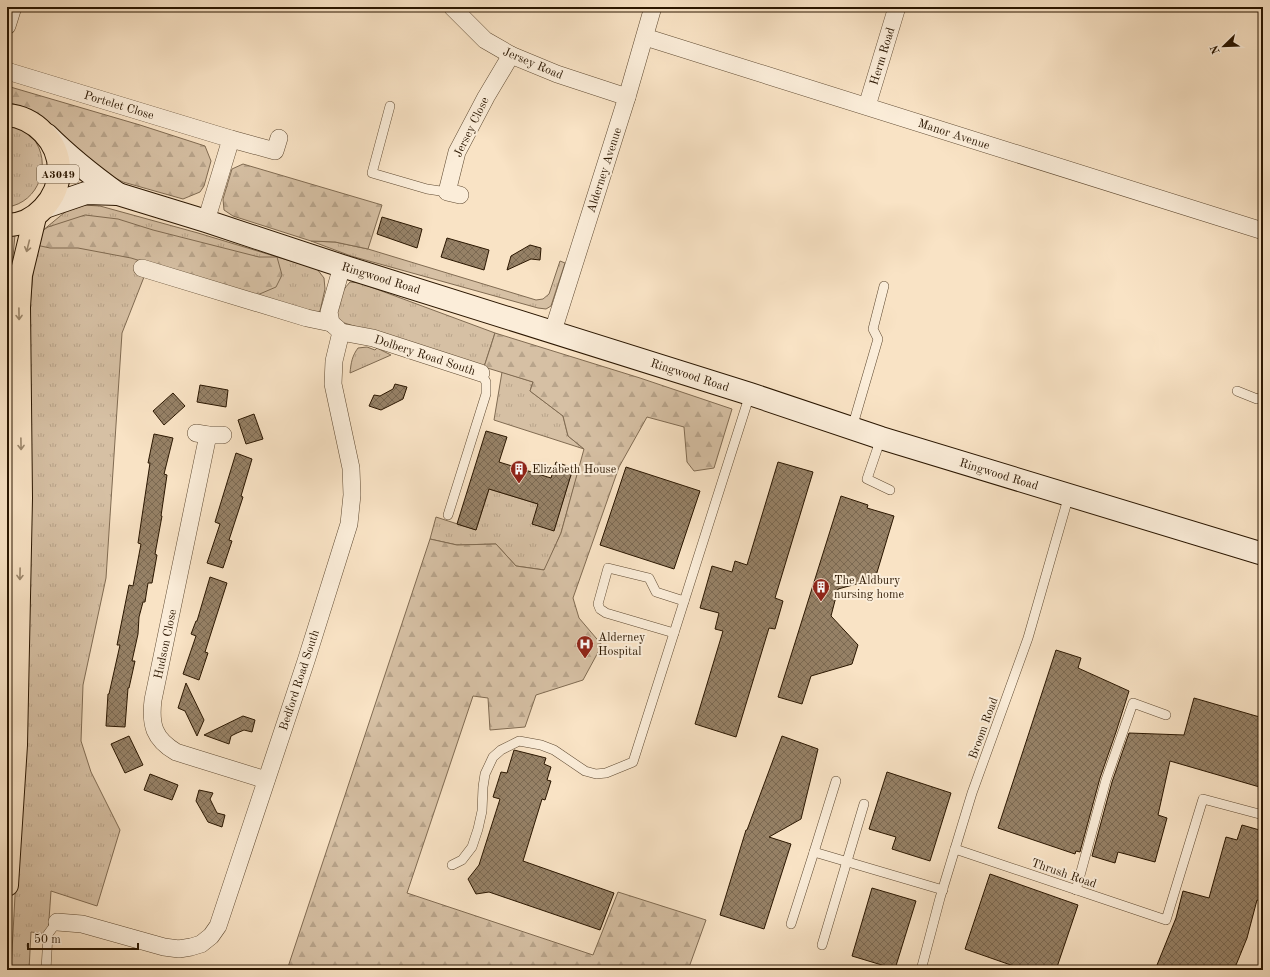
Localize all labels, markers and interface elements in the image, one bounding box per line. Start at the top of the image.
street label: Herm Road [869,26,897,87]
north arrow [1204,26,1244,66]
text: N [1209,43,1223,55]
street label: Jersey Road [501,46,564,82]
street label: Portelet Close [82,90,156,122]
street label: Jersey Close [452,95,492,159]
street label: Manor Avenue [916,118,992,152]
street label: Alderney Avenue [586,126,625,214]
road number: A3049 [37,165,79,183]
one-way arrow [23,239,31,252]
street label: Ringwood Road [340,261,422,297]
one-way arrow [15,307,23,320]
street label: Dolbery Road South [373,334,477,378]
street label: Ringwood Road [649,358,730,394]
one-way arrow [17,437,25,450]
street label: Ringwood Road [958,457,1040,493]
building icon: Elizabeth House [509,459,529,484]
place label: Elizabeth House [532,464,617,476]
one-way arrow [16,567,24,580]
place label: The Aldbury nursing home [834,575,905,601]
building icon: The Aldbury nursing home [811,577,831,602]
street label: Hudson Close [153,608,179,680]
street label: Bedford Road South [278,628,322,732]
place label: Alderney Hospital [598,632,646,658]
hospital icon: Alderney Hospital [575,634,595,659]
street label: Broom Road [967,696,1001,761]
street label: Thrush Road [1029,857,1098,891]
scale bar [28,925,138,951]
text: 50 m [34,933,61,946]

